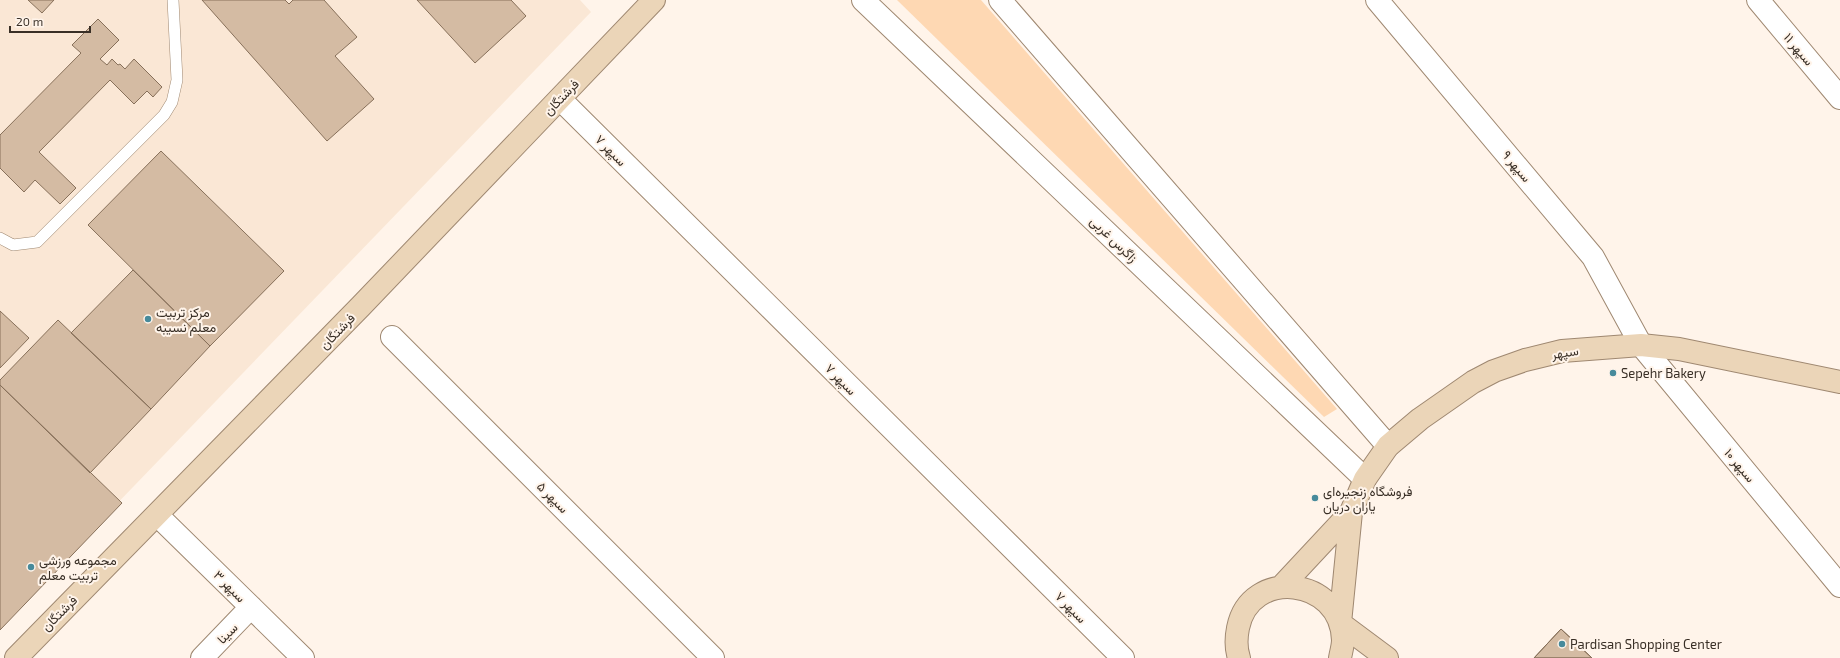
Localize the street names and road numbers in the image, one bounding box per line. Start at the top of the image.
street label: سپهر ۱۱ [1779,29,1817,70]
street label: فرشتگان [540,76,583,119]
street label: سپهر ۷ [591,131,630,170]
street label: سپهر ۹ [1498,147,1535,186]
street label: زاگرس غربی [1086,213,1141,266]
street label: فرشتگان [316,310,359,353]
street label: سپهر [1549,342,1580,364]
street label: سپهر ۷ [821,360,860,399]
street label: سپهر ۱۰ [1720,445,1759,486]
street label: سپهر ۵ [533,478,572,517]
street label: سپهر ۳ [209,567,249,607]
street label: سپهر ۷ [1051,588,1090,627]
street label: فرشتگان [38,592,81,635]
street label: سینا [213,619,241,647]

